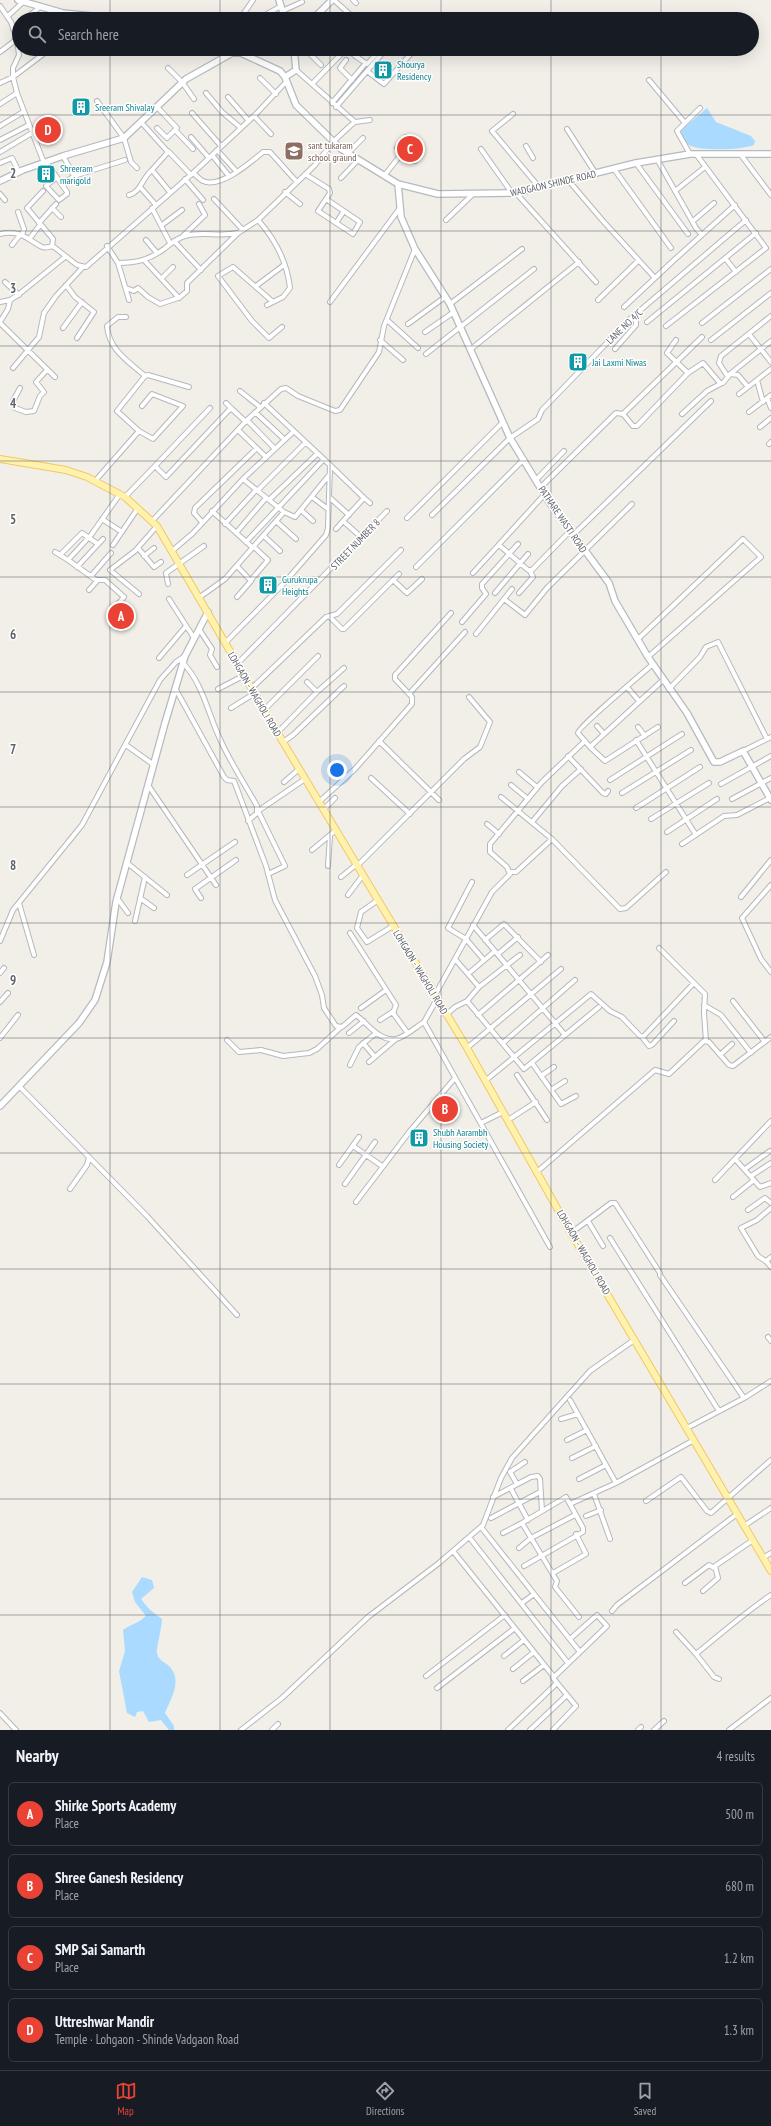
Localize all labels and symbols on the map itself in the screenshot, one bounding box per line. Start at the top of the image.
place label: Shourya Residency [397,58,431,83]
building icon: Shourya Residency [372,59,394,81]
building icon: Sreeram Shivalay [70,96,92,118]
place label: Sreeram Shivalay [95,101,155,114]
pin: D [35,115,61,145]
pin: C [397,134,423,164]
place label: sant tukaram school graund [308,139,357,164]
school or university icon: sant tukaram school graund [283,140,305,162]
place label: Shreeram marigold [60,162,93,187]
building icon: Shreeram marigold [35,163,57,185]
text: 2 [10,165,16,182]
street label: WADGAON SHINDE ROAD [509,167,597,200]
text: 3 [10,280,16,297]
street label: LANE NO 4/C [603,306,646,347]
building icon: Jai Laxmi Niwas [567,351,589,373]
place label: Jai Laxmi Niwas [591,356,647,369]
text: 4 [10,395,17,412]
street label: PATHARE WASTI ROAD [535,483,590,555]
text: 5 [10,511,16,528]
street label: STREET NUMBER 8 [328,516,383,573]
place label: Gurukrupa Heights [282,573,318,598]
building icon: Gurukrupa Heights [257,574,279,596]
pin: A [108,601,134,631]
text: 6 [10,626,16,643]
street label: LOHGAON - WAGHOLI ROAD [225,649,284,739]
text: 7 [10,741,16,758]
your location [327,760,347,780]
text: 8 [10,857,16,874]
street label: LOHGAON - WAGHOLI ROAD [390,928,451,1017]
text: 9 [10,972,16,989]
pin: B [432,1094,458,1124]
place label: Shubh Aarambh Housing Society [433,1126,489,1151]
building icon: Shubh Aarambh Housing Society [408,1127,430,1149]
street label: LOHGAON - WAGHOLI ROAD [554,1207,613,1297]

